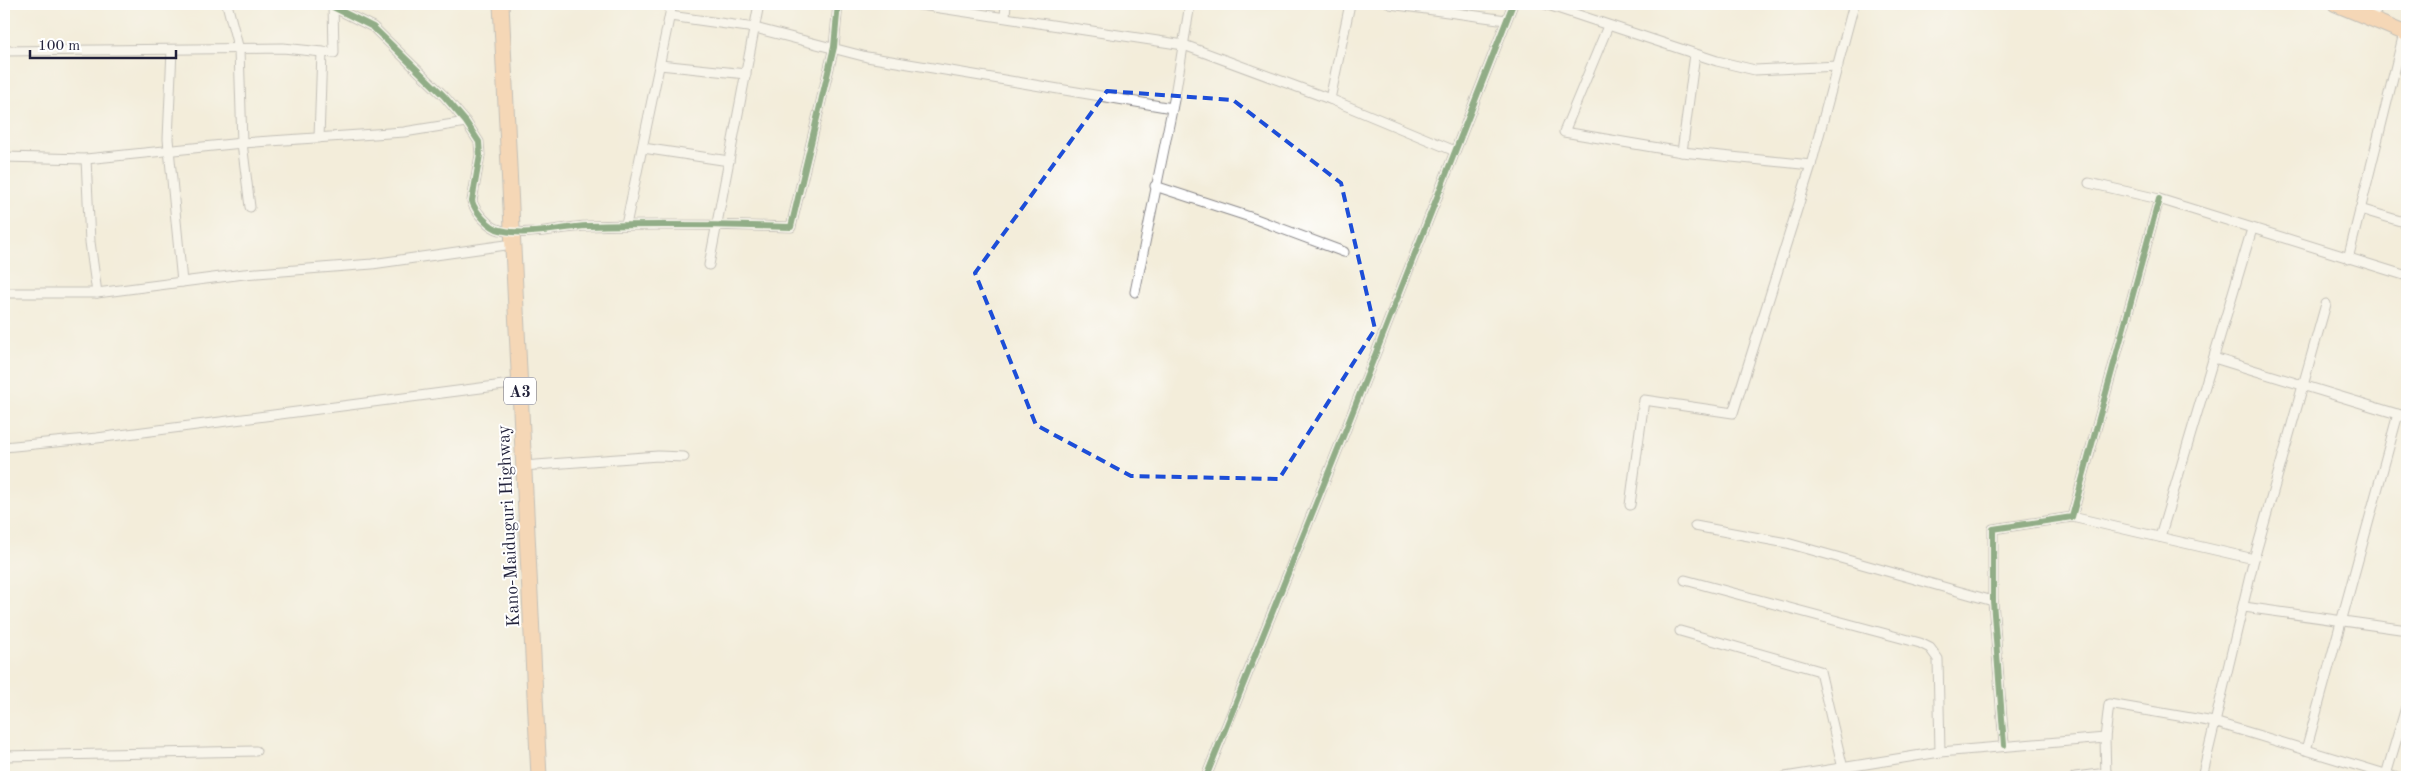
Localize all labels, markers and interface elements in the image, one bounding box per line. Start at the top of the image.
scale bar [30,28,176,60]
text: 100 m [38,39,80,54]
road number: A3 [504,378,536,404]
street label: Kano-Maiduguri Highway [495,424,523,627]

